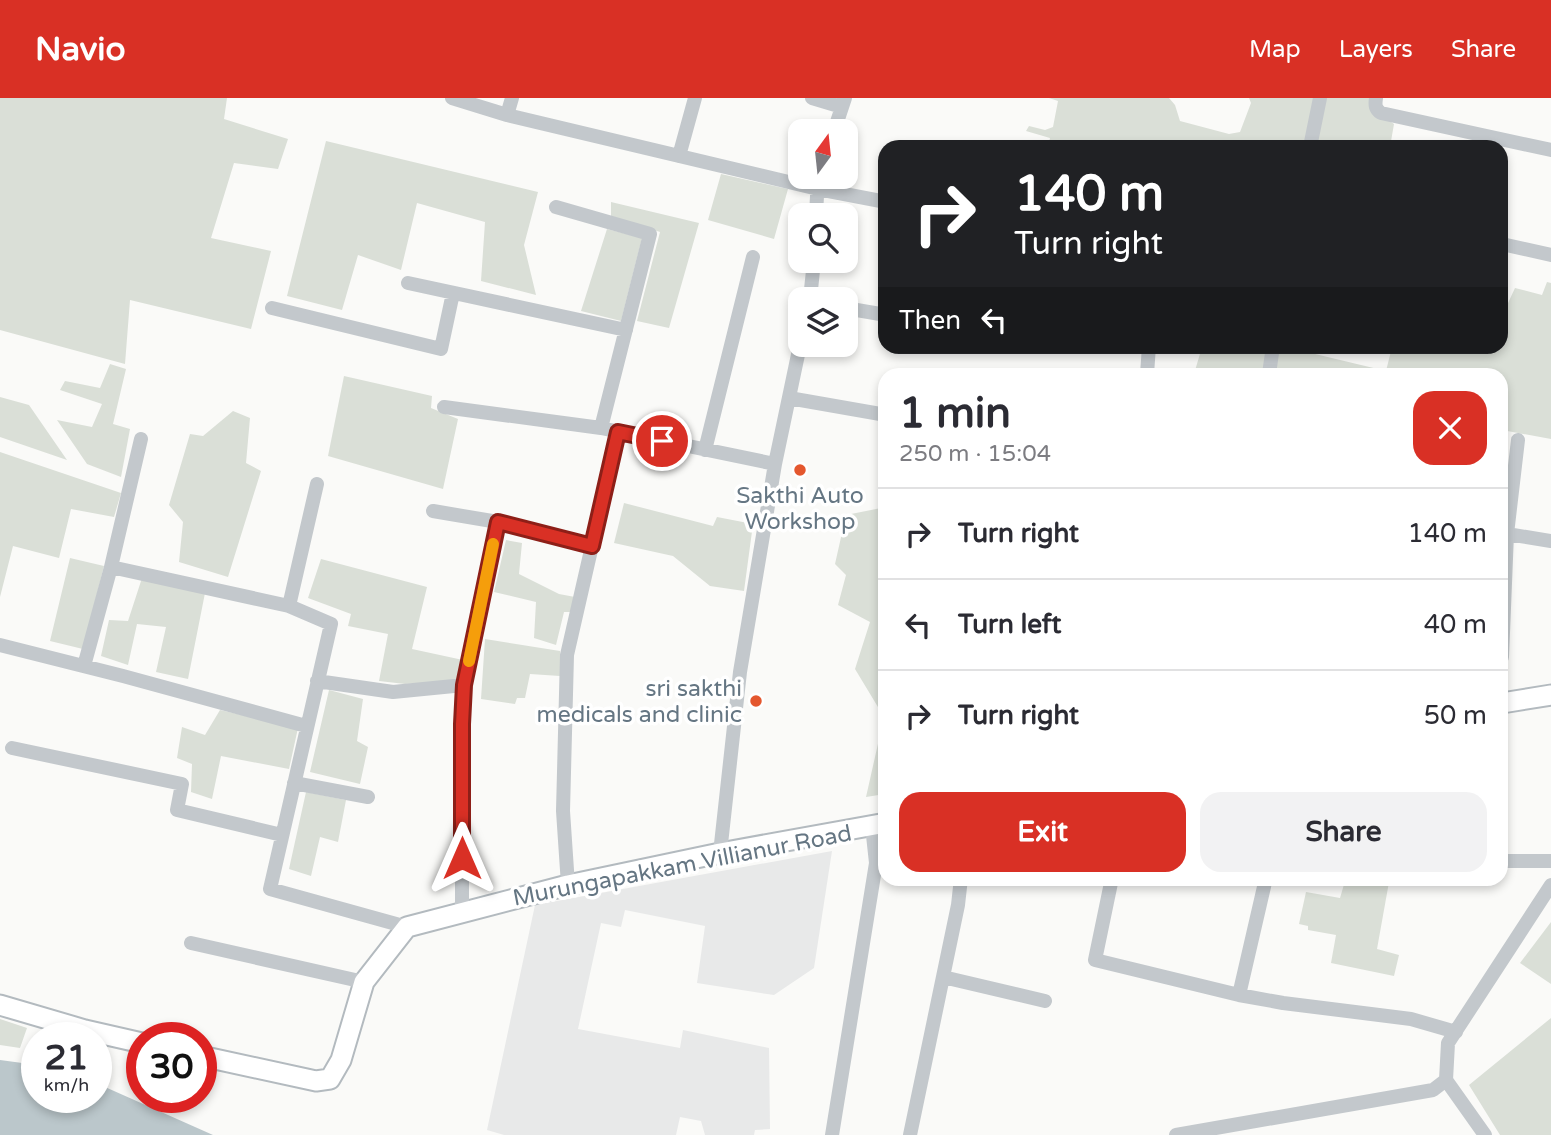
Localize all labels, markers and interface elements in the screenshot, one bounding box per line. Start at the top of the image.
text: Navio [35,30,126,69]
text: Map [1249,35,1301,64]
text: Layers [1339,35,1413,64]
text: Share [1451,35,1516,64]
north arrow [788,119,858,189]
map controls [788,119,858,357]
text: 140 m [1014,165,1164,224]
icon: right [899,168,990,259]
button: search [788,203,858,273]
text: Turn right [1014,225,1163,263]
button: layers [788,287,858,357]
icon: left [975,301,1013,339]
text: Then [899,305,961,336]
text: 1 min [899,388,1011,439]
button: close [1413,391,1487,465]
pin [632,411,692,471]
icon: arrive [643,422,681,460]
text: 250 m · 15:04 [899,440,1051,468]
marker: Sakthi Auto Workshop [792,462,808,478]
place label: Sakthi Auto Workshop [736,482,864,536]
icon: right [899,515,937,553]
text: Turn right [958,518,1079,549]
text: 140 m [1407,518,1487,549]
icon: left [899,606,937,644]
text: Turn left [958,609,1061,640]
text: 40 m [1424,609,1487,640]
place label: sri sakthi medicals and clinic [537,675,742,729]
marker: sri sakthi medicals and clinic [748,693,764,709]
icon: right [899,697,937,735]
text: Turn right [958,700,1079,731]
text: 50 m [1424,700,1487,731]
button: Exit [899,792,1186,872]
button: Share [1200,792,1487,872]
street label: Murungapakkam Villianur Road [510,819,854,913]
position arrow [425,821,499,895]
speed limit sign: 30 [126,1022,217,1113]
text: 21 [45,1037,88,1079]
text: km/h [44,1074,89,1096]

